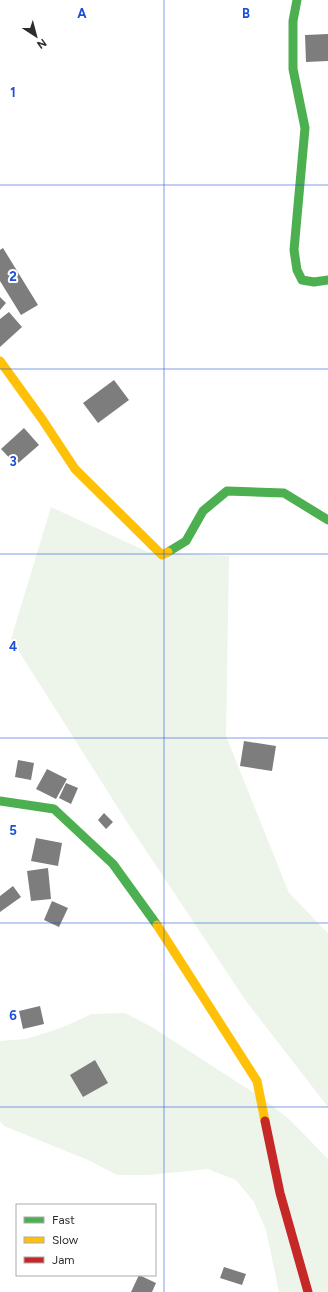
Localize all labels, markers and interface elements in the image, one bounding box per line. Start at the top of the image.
text: A [77,6,87,21]
text: B [242,6,250,21]
north arrow [16,16,56,56]
text: N [34,36,49,51]
text: 1 [10,85,16,100]
text: 2 [9,269,17,284]
text: 3 [9,454,17,469]
text: 4 [9,639,17,654]
text: 5 [9,823,17,838]
text: 6 [9,1008,17,1023]
legend [16,1204,156,1276]
text: Fast [52,1213,75,1227]
text: Slow [52,1233,79,1247]
text: Jam [52,1253,75,1267]

